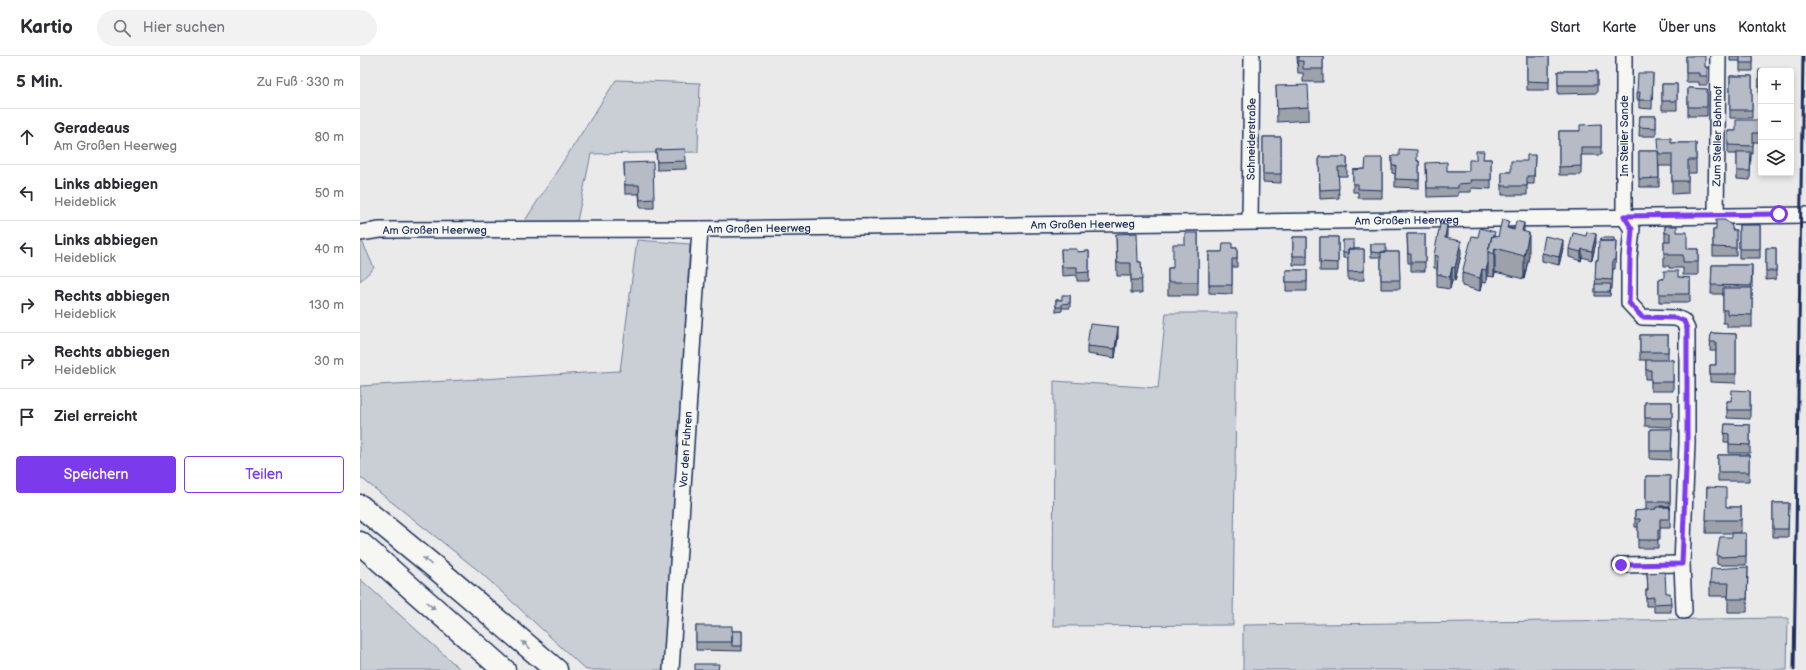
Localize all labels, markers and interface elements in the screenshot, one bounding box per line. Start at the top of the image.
search box [97,10,377,46]
text: Kartio [20,16,73,39]
icon: search [111,17,133,39]
text: Hier suchen [143,18,225,37]
text: Start [1550,19,1580,36]
text: Karte [1602,19,1636,36]
text: Über uns [1658,19,1716,36]
text: Kontakt [1738,19,1786,36]
map controls [1758,68,1794,176]
button: + [1758,68,1794,104]
text: 5 Min. [16,72,62,92]
text: Zu Fuß · 330 m [257,74,344,90]
street label: Zum Steller Bahnhof [1710,85,1724,188]
street label: Im Steller Sande [1618,95,1631,177]
street label: Schneiderstraße [1244,97,1258,180]
button: − [1758,104,1794,140]
text: Geradeaus [54,119,130,138]
icon: ahead [16,126,38,148]
text: 80 m [315,129,344,145]
text: Am Großen Heerweg [54,138,177,154]
button: layers [1758,140,1794,176]
text: Links abbiegen [54,175,158,194]
icon: left [16,182,38,204]
text: 50 m [315,185,344,201]
text: Heideblick [54,194,116,210]
route start [1770,205,1788,223]
street label: Am Großen Heerweg [1355,213,1459,227]
street label: Am Großen Heerweg [1031,217,1135,231]
street label: Am Großen Heerweg [707,221,811,235]
street label: Am Großen Heerweg [383,223,487,236]
text: Links abbiegen [54,231,158,250]
icon: left [16,238,38,260]
text: 40 m [314,241,344,257]
text: Heideblick [54,250,116,266]
text: Rechts abbiegen [54,287,170,306]
icon: right [16,294,38,316]
text: 130 m [309,297,344,313]
text: Heideblick [54,306,116,322]
text: Rechts abbiegen [54,343,170,362]
icon: right [16,350,38,372]
text: 30 m [314,353,344,369]
text: Heideblick [54,362,116,378]
icon: arrive [16,406,38,428]
text: Ziel erreicht [54,407,137,426]
street label: Vor den Fuhren [677,411,694,488]
button: Speichern [16,456,176,493]
button: Teilen [184,456,344,493]
one-way arrow [421,556,432,565]
route end [1612,556,1630,574]
one-way arrow [427,601,436,610]
one-way arrow [521,640,531,649]

